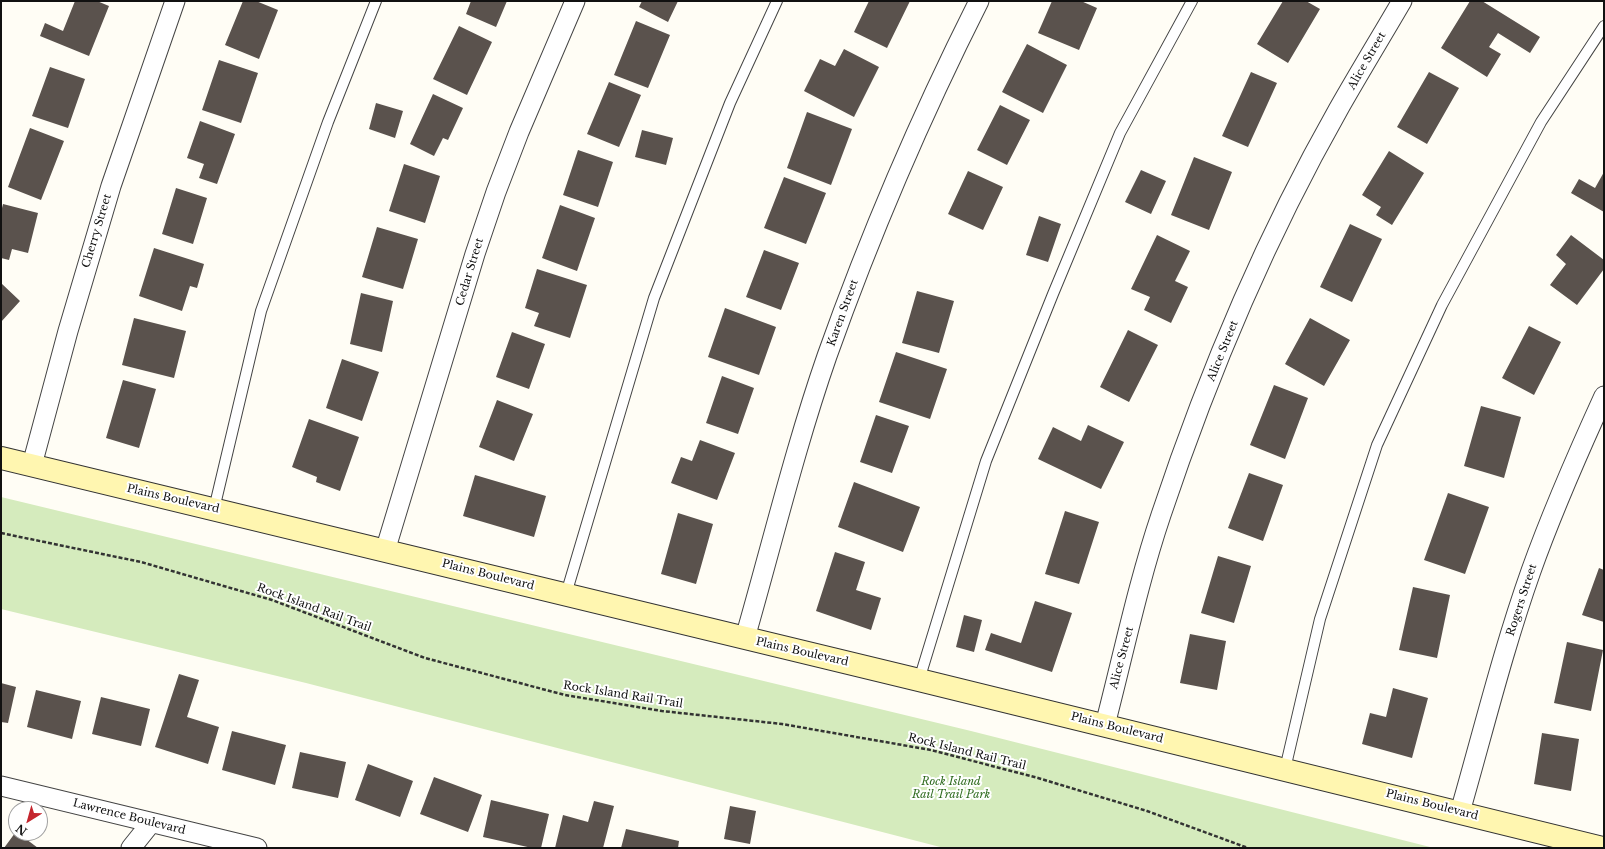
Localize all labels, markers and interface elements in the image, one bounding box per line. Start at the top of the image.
street label: Alice Street [1345,30,1389,92]
street label: Cherry Street [80,193,114,269]
street label: Cedar Street [453,237,487,307]
street label: Karen Street [825,278,861,348]
street label: Alice Street [1205,319,1241,383]
street label: Plains Boulevard [125,482,221,516]
street label: Plains Boulevard [440,557,536,593]
street label: Rogers Street [1504,562,1540,638]
street label: Rock Island Rail Trail [255,581,373,635]
street label: Alice Street [1107,625,1137,691]
street label: Plains Boulevard [754,635,850,669]
street label: Rock Island Rail Trail [562,679,684,711]
street label: Plains Boulevard [1069,710,1165,746]
street label: Rock Island Rail Trail [907,731,1027,773]
park label: Rock Island Rail Trail Park [912,775,990,801]
street label: Plains Boulevard [1384,787,1480,823]
street label: Lawrence Boulevard [71,797,187,837]
north arrow [8,801,48,841]
text: N [13,821,30,838]

